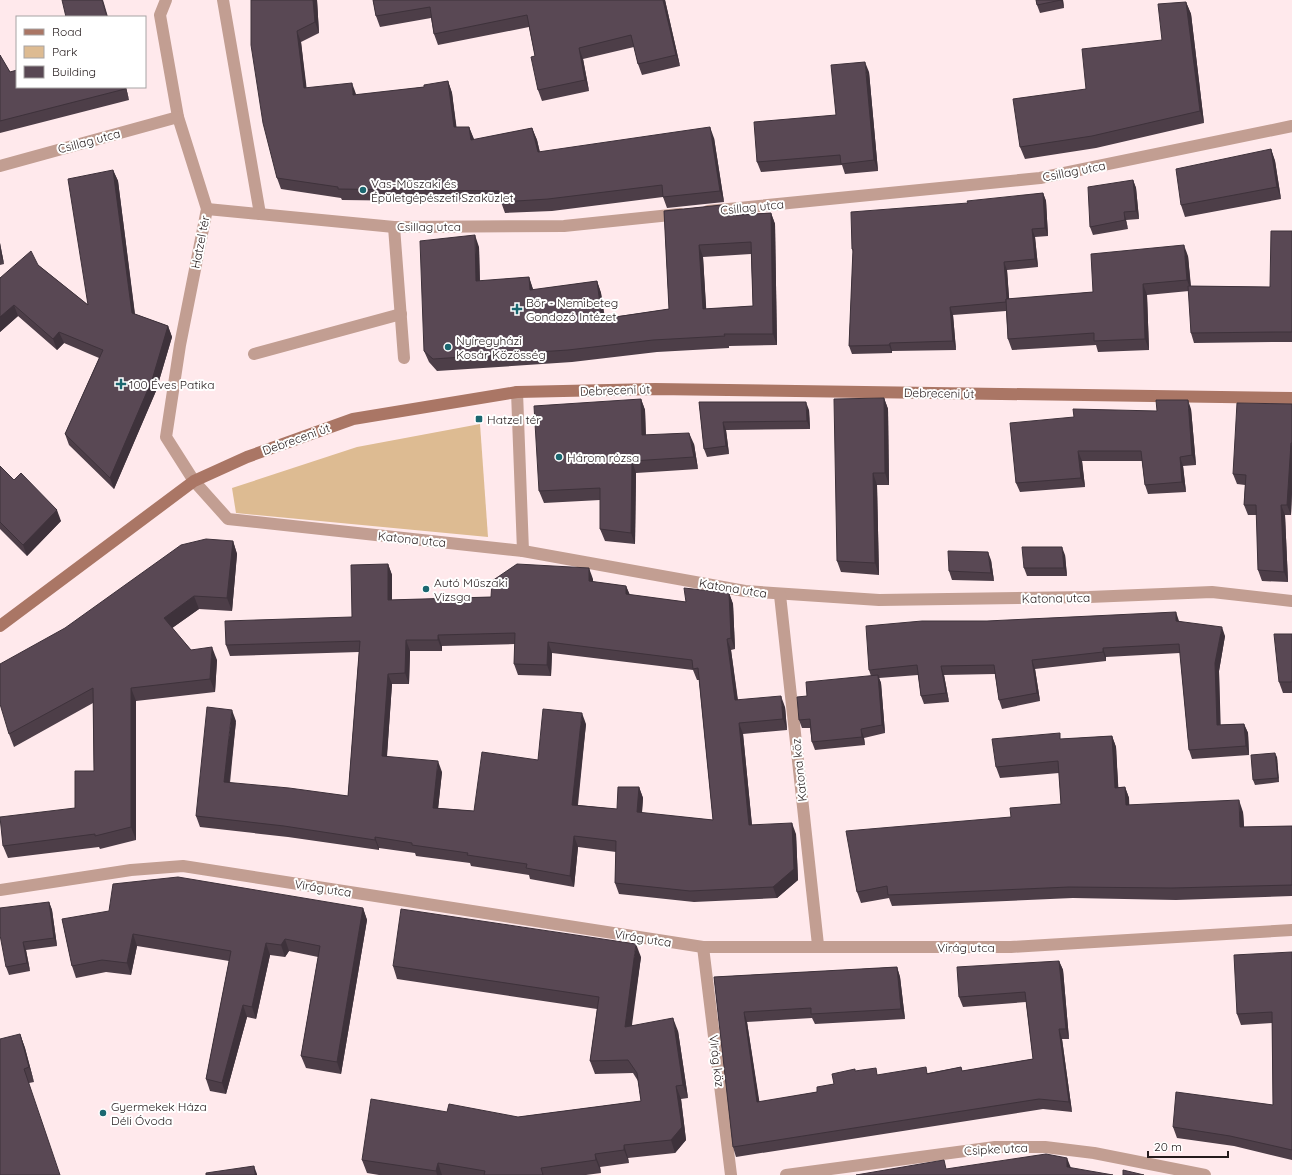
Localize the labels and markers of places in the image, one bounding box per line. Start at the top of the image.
place label: Vas-Műszaki és Épületgépészeti Szaküzlet [371,176,514,205]
marker: Vas-Műszaki és Épületgépészeti Szaküzlet [358,185,368,195]
place label: Bőr - Nemibeteg Gondozó Intézet [526,295,618,324]
marker: Bőr - Nemibeteg Gondozó Intézet [511,303,523,315]
place label: Nyíregyházi Kosár Közösség [456,333,546,362]
marker: Nyíregyházi Kosár Közösség [443,342,453,352]
place label: 100 Éves Patika [129,377,214,392]
marker: 100 Éves Patika [116,379,126,389]
place label: Hatzel tér [487,412,541,427]
marker: Hatzel tér [474,414,484,424]
place label: Három rózsa [567,450,639,465]
marker: Három rózsa [554,452,564,462]
place label: Autó Műszaki Vizsga [434,575,507,604]
marker: Autó Műszaki Vizsga [421,584,431,594]
place label: Gyermekek Háza Déli Óvoda [111,1099,207,1128]
marker: Gyermekek Háza Déli Óvoda [98,1108,108,1118]

